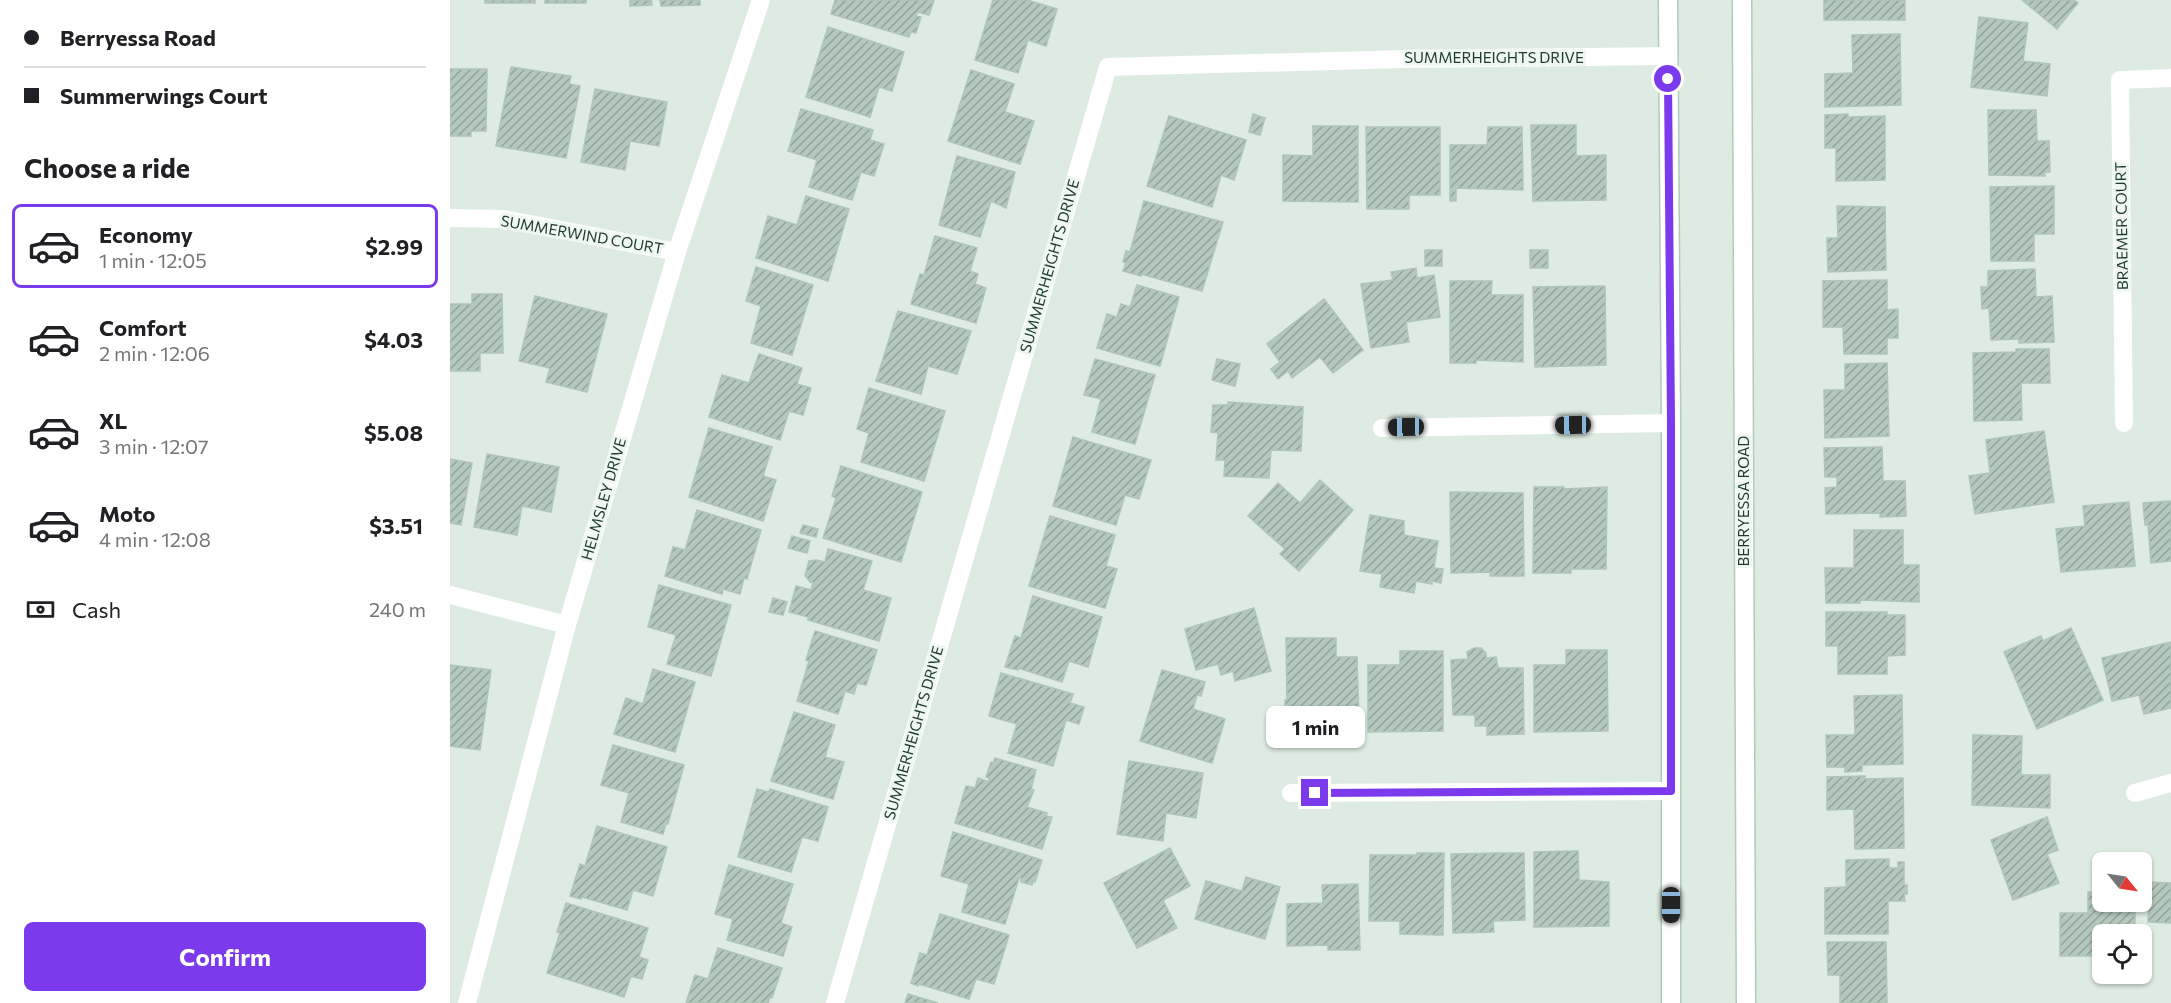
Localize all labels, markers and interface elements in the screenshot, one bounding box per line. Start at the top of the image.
text: Berryessa Road [60,24,216,51]
street label: SUMMERHEIGHTS DRIVE [1404,48,1584,66]
route start [1654,65,1681,92]
text: Summerwings Court [60,82,268,109]
text: Choose a ride [24,151,190,184]
street label: BRAEMER COURT [2111,161,2131,290]
street label: SUMMERHEIGHTS DRIVE [1016,177,1082,355]
street label: SUMMERWIND COURT [500,211,665,257]
icon: car [27,219,81,273]
text: Economy [99,221,193,248]
text: $2.99 [365,233,423,260]
text: 1 min · 12:05 [99,248,207,272]
icon: car [27,312,81,366]
text: Comfort [99,314,187,341]
text: $4.03 [364,326,423,353]
text: 2 min · 12:06 [99,341,210,365]
icon: car [27,405,81,459]
text: XL [99,407,127,434]
car [1555,416,1591,434]
car [1388,418,1424,436]
text: $5.08 [364,419,423,446]
text: 3 min · 12:07 [99,434,209,458]
street label: HELMSLEY DRIVE [577,435,629,562]
street label: BERRYESSA ROAD [1734,436,1752,566]
icon: car [27,498,81,552]
text: Moto [99,500,155,527]
text: $3.51 [369,512,423,539]
text: 4 min · 12:08 [99,527,211,551]
icon: cash [24,593,57,626]
text: Cash [72,596,121,623]
text: 240 m [369,597,426,621]
street label: SUMMERHEIGHTS DRIVE [880,644,946,822]
callout: 1 min [1266,706,1364,748]
text: 1 min [1292,715,1339,739]
route end [1301,779,1328,806]
north arrow [2092,852,2152,912]
map controls [2092,852,2152,984]
car [1662,887,1680,923]
button: Confirm [24,922,426,991]
button: locate [2092,924,2152,984]

